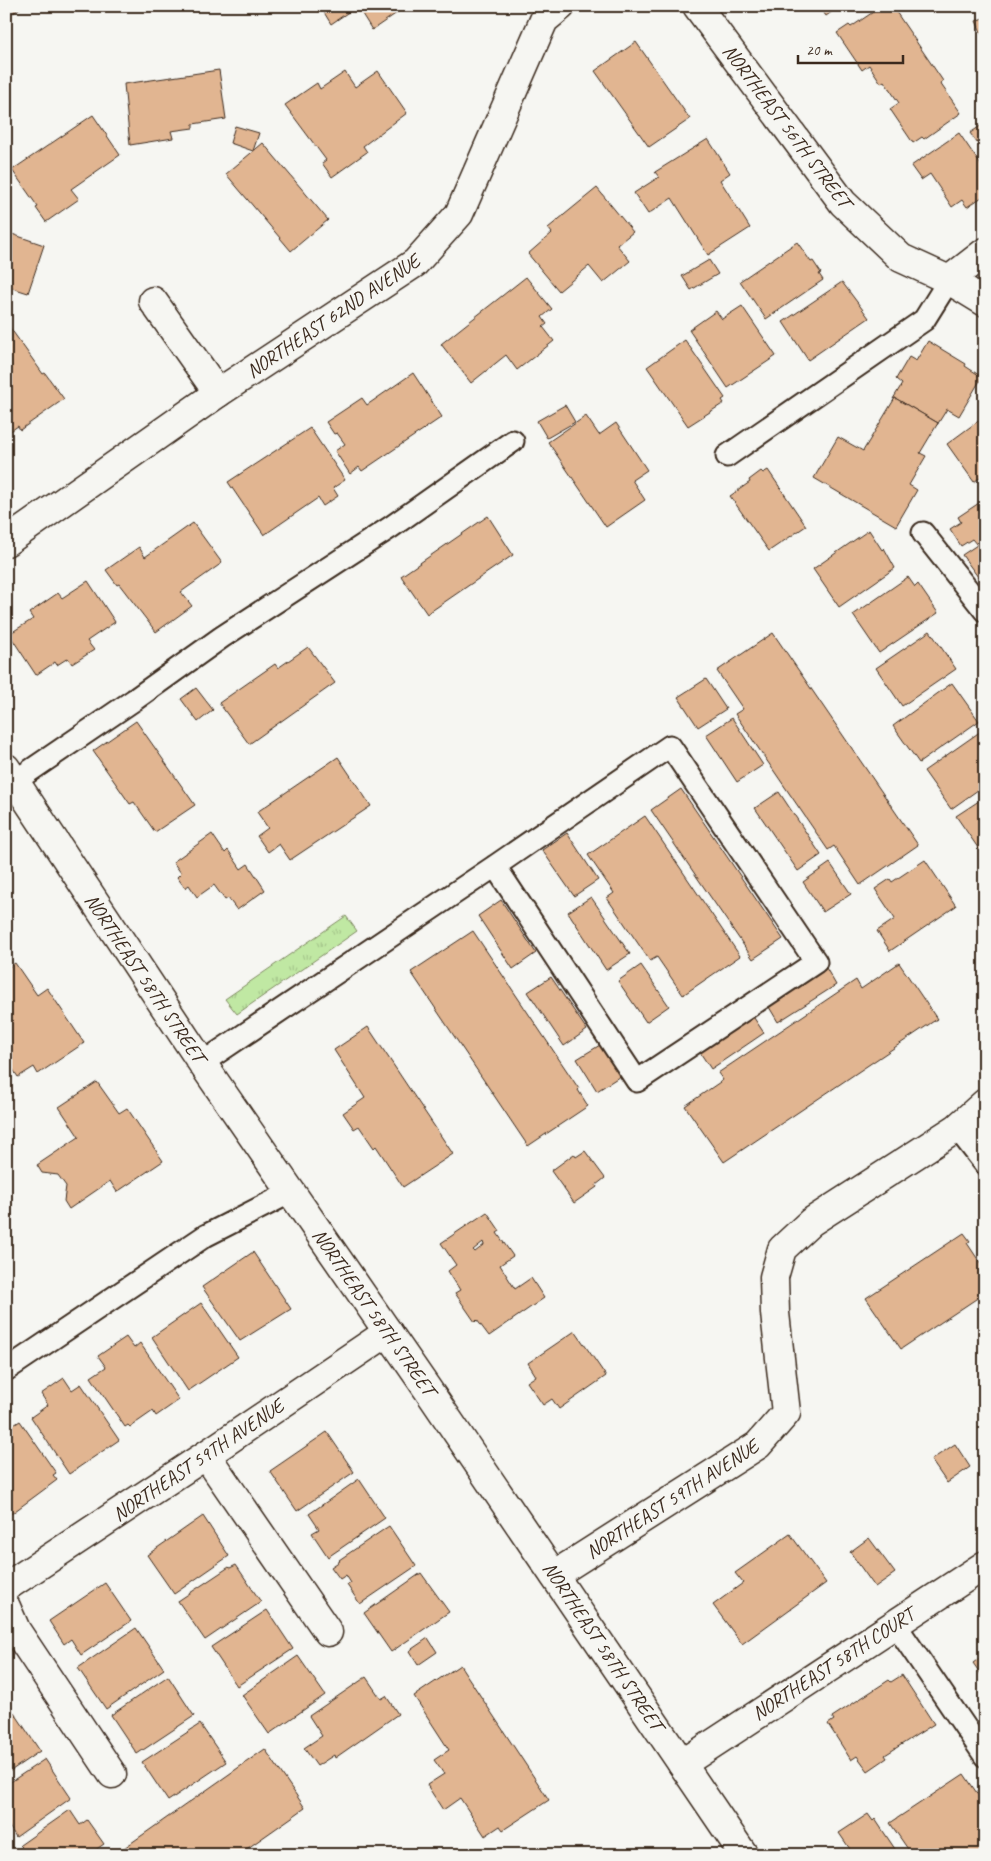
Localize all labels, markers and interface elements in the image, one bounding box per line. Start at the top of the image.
scale bar [798,32,904,64]
street label: NORTHEAST 56TH STREET [717,39,860,217]
text: 20 m [806,41,833,60]
street label: NORTHEAST 62ND AVENUE [241,247,427,384]
street label: NORTHEAST 58TH STREET [79,889,214,1071]
street label: NORTHEAST 58TH STREET [307,1224,444,1404]
street label: NORTHEAST 59TH AVENUE [108,1392,290,1527]
street label: NORTHEAST 59TH AVENUE [581,1432,765,1564]
street label: NORTHEAST 58TH STREET [537,1557,672,1739]
street label: NORTHEAST 58TH COURT [747,1600,923,1726]

